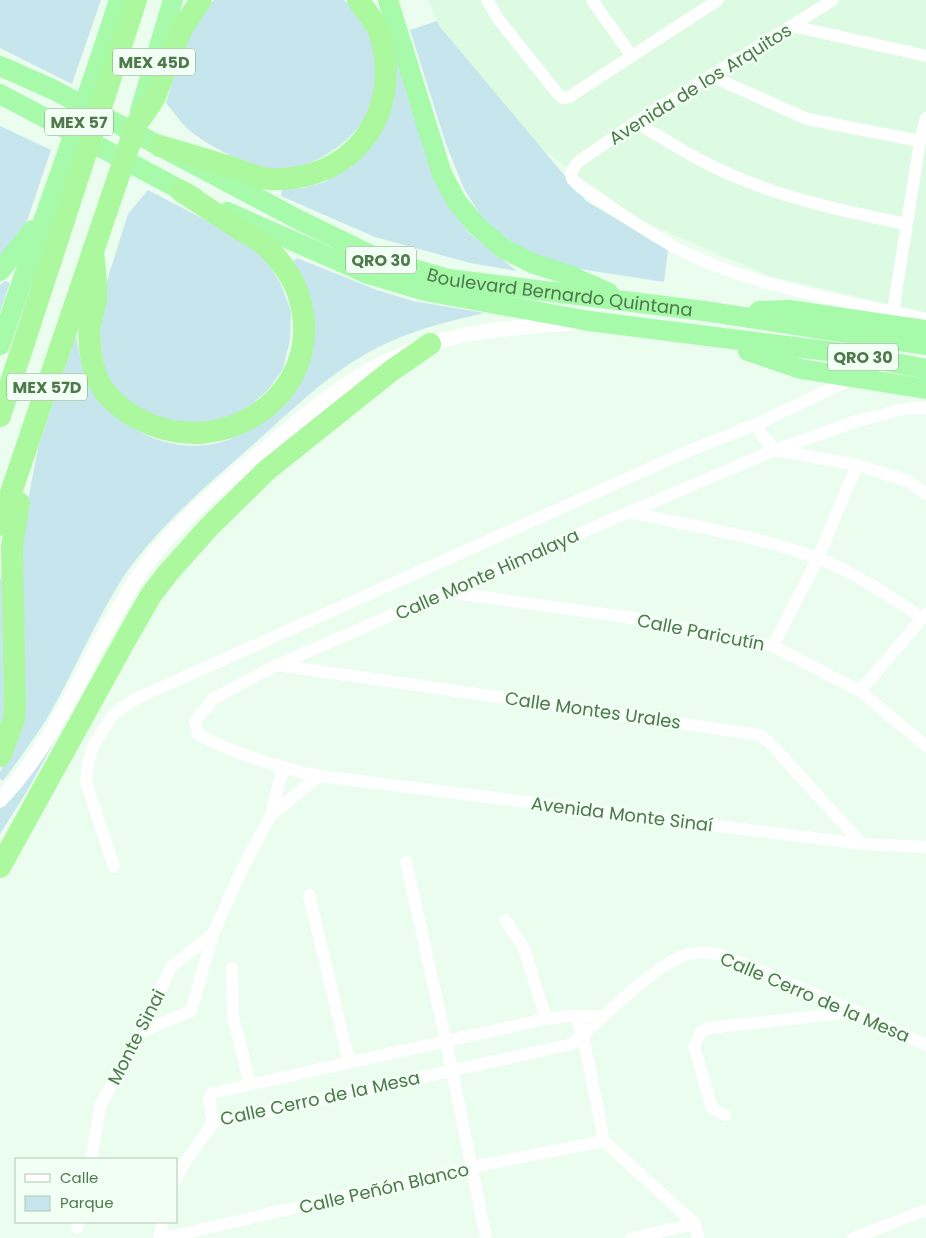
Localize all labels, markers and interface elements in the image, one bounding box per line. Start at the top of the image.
street label: Avenida de los Arquitos [604,17,796,151]
road number: MEX 45D [113,48,195,76]
road number: MEX 57 [45,108,113,136]
road number: QRO 30 [346,246,416,274]
street label: Boulevard Bernardo Quintana [424,261,694,322]
road number: QRO 30 [828,344,898,371]
road number: MEX 57D [7,374,87,401]
street label: Calle Monte Himalaya [391,522,583,626]
street label: Calle Paricutín [635,607,767,657]
street label: Calle Montes Urales [503,685,683,735]
street label: Avenida Monte Sinaí [530,790,714,838]
street label: Calle Cerro de la Mesa [716,946,914,1048]
street label: Monte Sinai [101,985,171,1089]
street label: Calle Cerro de la Mesa [218,1065,422,1131]
street label: Calle Peñón Blanco [297,1156,471,1220]
legend [15,1158,178,1223]
text: Calle [60,1167,98,1188]
text: Parque [60,1192,113,1213]

